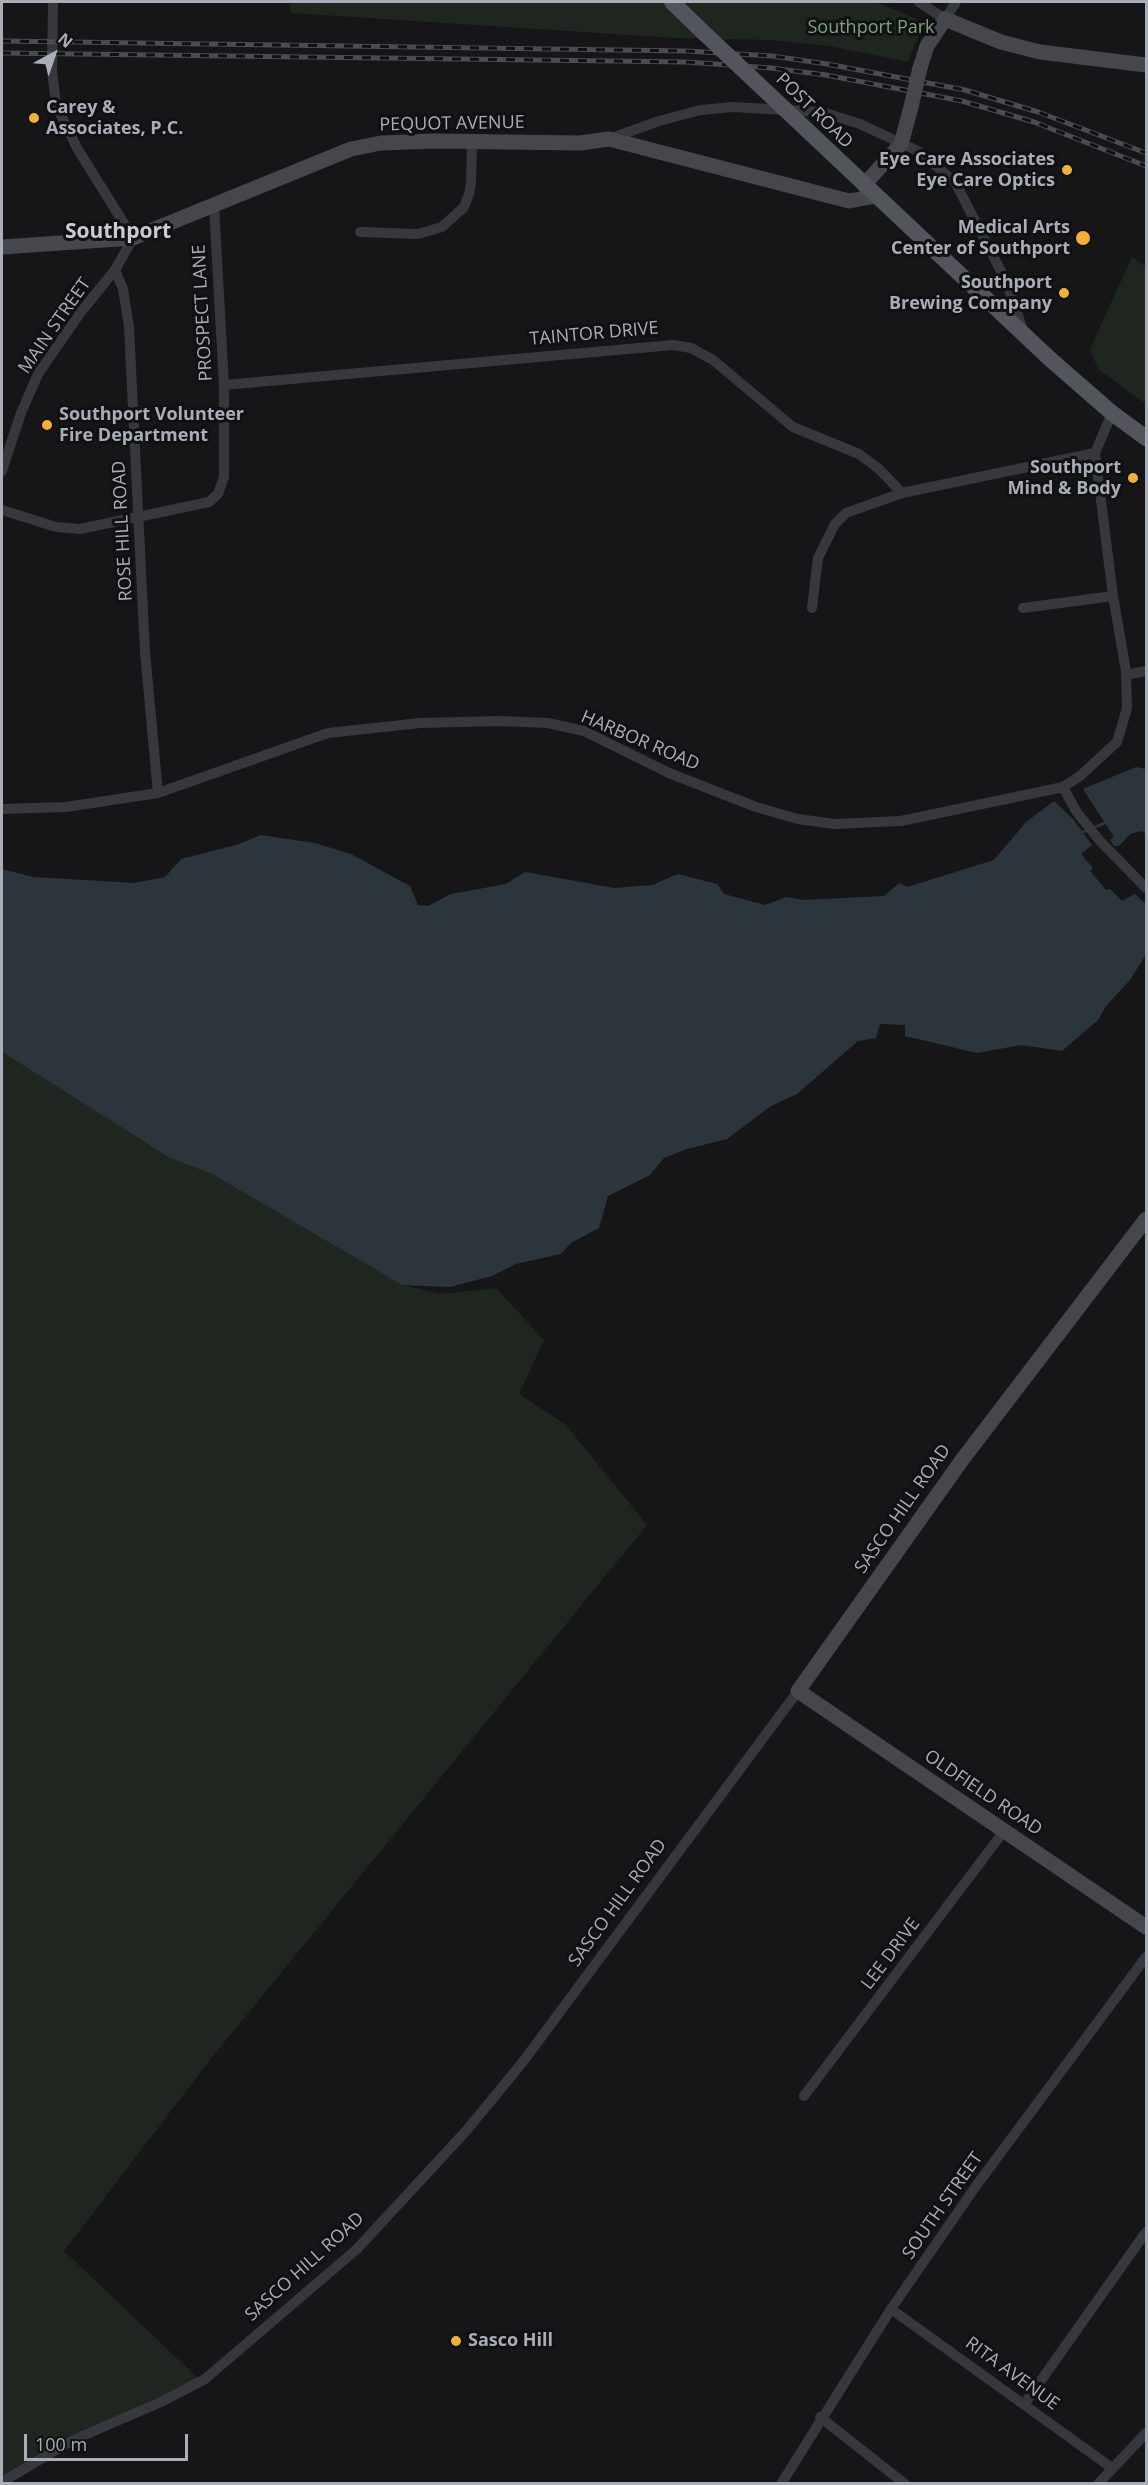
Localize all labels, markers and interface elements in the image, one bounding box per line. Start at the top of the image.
park label: Southport Park [807,17,935,39]
north arrow [24,24,84,84]
text: N [54,28,78,53]
street label: POST ROAD [771,69,857,153]
place label: Carey & Associates, P.C. [46,97,183,140]
marker: Carey & Associates, P.C. [27,111,41,125]
street label: PEQUOT AVENUE [379,112,525,136]
place label: Eye Care Associates Eye Care Optics [879,149,1055,192]
marker: Eye Care Associates Eye Care Optics [1060,163,1074,177]
place label: Medical Arts Center of Southport [891,217,1070,260]
district label: Southport [65,219,171,245]
marker: Medical Arts Center of Southport [1074,229,1092,247]
street label: PROSPECT LANE [189,244,217,382]
place label: Southport Brewing Company [889,272,1052,314]
street label: MAIN STREET [14,274,96,378]
marker: Southport Brewing Company [1057,286,1071,300]
street label: TAINTOR DRIVE [529,318,659,350]
place label: Southport Volunteer Fire Department [59,404,244,446]
marker: Southport Volunteer Fire Department [40,418,54,432]
place label: Southport Mind & Body [1008,457,1121,500]
street label: ROSE HILL ROAD [109,460,137,602]
marker: Southport Mind & Body [1126,471,1140,485]
street label: HARBOR ROAD [577,706,703,776]
street label: SASCO HILL ROAD [850,1440,956,1578]
street label: OLDFIELD ROAD [920,1746,1046,1840]
street label: SASCO HILL ROAD [564,1835,672,1971]
street label: LEE DRIVE [857,1914,925,1994]
street label: SOUTH STREET [898,2148,988,2264]
street label: SASCO HILL ROAD [241,2208,369,2326]
place label: Sasco Hill [468,2330,553,2352]
street label: RITA AVENUE [961,2333,1063,2415]
marker: Sasco Hill [449,2334,463,2348]
scale bar [27,2422,190,2460]
text: 100 m [35,2432,87,2456]

